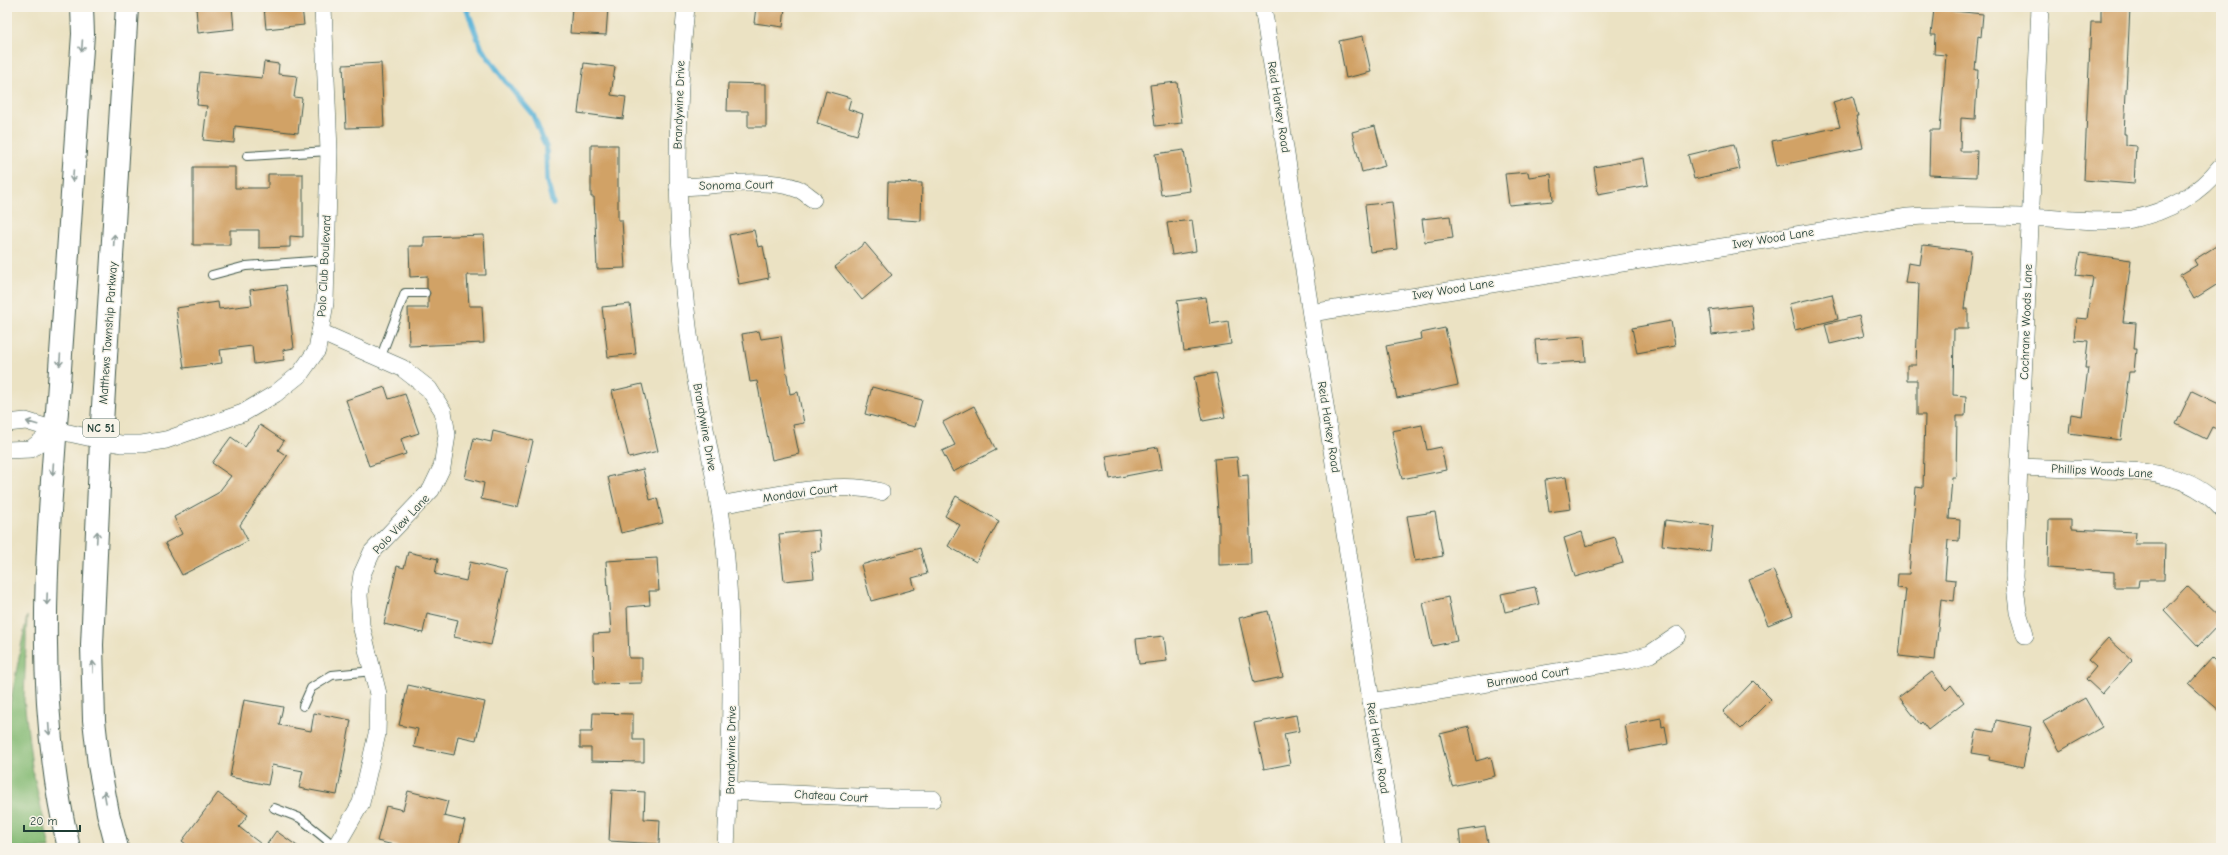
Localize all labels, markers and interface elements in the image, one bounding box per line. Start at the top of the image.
one-way arrow [79,39,86,52]
street label: Brandywine Drive [670,60,688,150]
street label: Reid Harkey Road [1265,60,1293,154]
one-way arrow [70,169,77,182]
street label: Sonoma Court [699,177,774,193]
street label: Polo Club Boulevard [314,215,334,317]
street label: Ivey Wood Lane [1731,225,1815,251]
one-way arrow [110,234,117,247]
street label: Matthews Township Parkway [96,261,120,405]
street label: Cochrane Woods Lane [2017,264,2035,380]
street label: Ivey Wood Lane [1411,276,1495,302]
one-way arrow [57,353,64,366]
street label: Reid Harkey Road [1315,380,1343,474]
street label: Brandywine Drive [690,382,720,472]
one-way arrow [25,419,38,426]
road number: NC 51 [83,419,119,437]
street label: Phillips Woods Lane [2051,461,2153,481]
one-way arrow [49,462,56,475]
street label: Mondavi Court [762,481,839,505]
street label: Polo View Lane [370,491,432,557]
one-way arrow [94,531,101,544]
one-way arrow [43,592,51,605]
one-way arrow [89,661,97,674]
street label: Burnwood Court [1486,664,1571,690]
street label: Reid Harkey Road [1364,701,1392,795]
street label: Brandywine Drive [723,705,739,795]
one-way arrow [46,722,53,735]
street label: Chateau Court [794,787,869,805]
one-way arrow [101,790,109,803]
scale bar [24,807,80,833]
text: 20 m [30,814,58,828]

